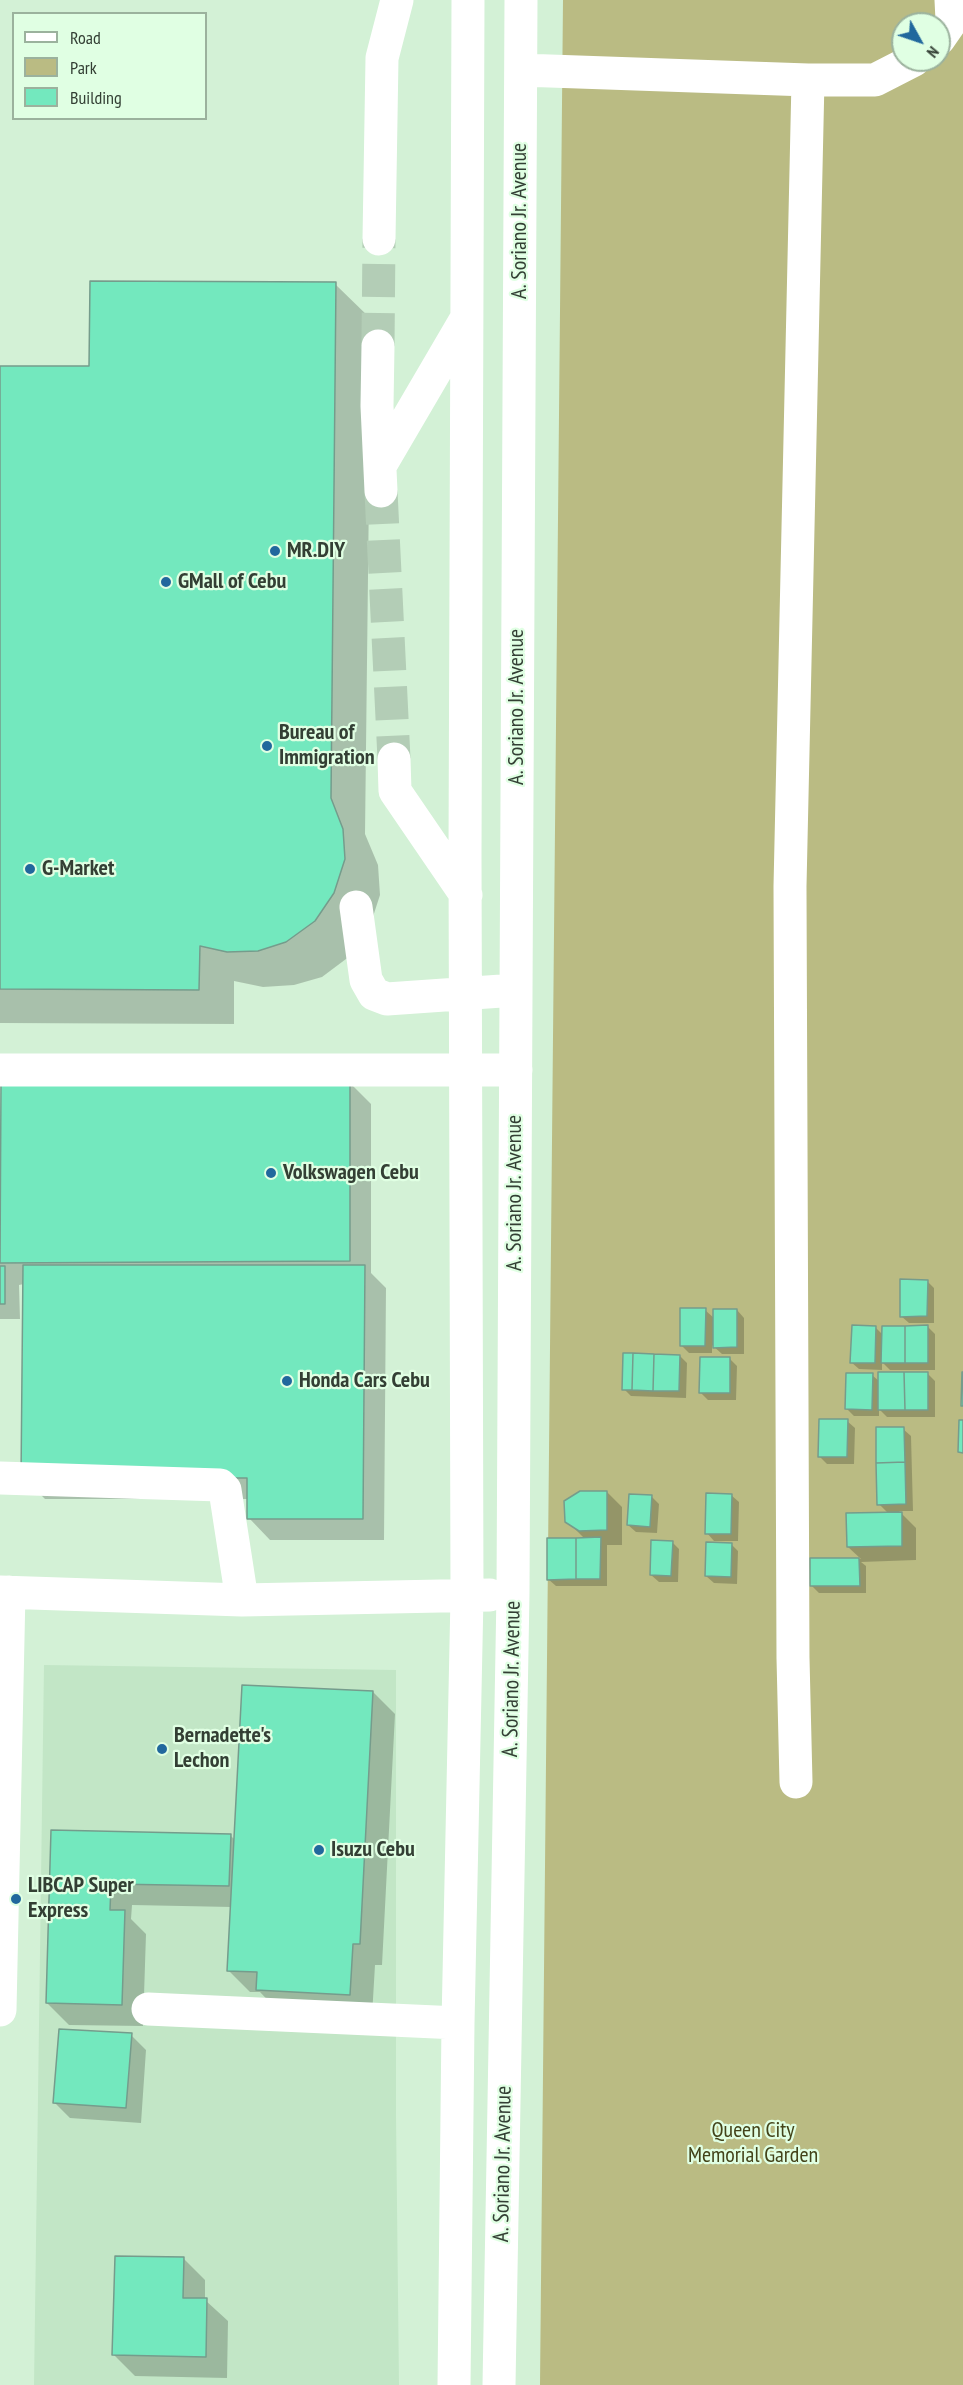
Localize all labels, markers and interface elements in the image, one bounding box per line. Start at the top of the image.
legend [12,12,207,120]
north arrow [891,12,951,72]
text: Road [70,26,101,49]
text: N [923,43,944,62]
text: Park [70,56,97,79]
text: Building [70,86,122,109]
street label: A. Soriano Jr. Avenue [507,143,533,299]
place label: MR.DIY [287,538,345,564]
marker: MR.DIY [268,544,282,558]
place label: GMall of Cebu [178,569,286,595]
marker: GMall of Cebu [159,575,173,589]
street label: A. Soriano Jr. Avenue [504,629,530,785]
place label: Bureau of Immigration [279,720,375,772]
marker: Bureau of Immigration [260,739,274,753]
place label: G-Market [42,856,114,882]
marker: G-Market [23,862,37,876]
street label: A. Soriano Jr. Avenue [502,1115,528,1271]
place label: Volkswagen Cebu [283,1160,419,1186]
marker: Volkswagen Cebu [264,1166,278,1180]
place label: Honda Cars Cebu [299,1368,430,1394]
marker: Honda Cars Cebu [280,1374,294,1388]
street label: A. Soriano Jr. Avenue [497,1601,527,1757]
place label: Bernadette's Lechon [174,1723,271,1774]
marker: Bernadette's Lechon [155,1742,169,1756]
place label: Isuzu Cebu [331,1837,415,1863]
marker: Isuzu Cebu [312,1843,326,1857]
place label: LIBCAP Super Express [28,1873,134,1924]
marker: LIBCAP Super Express [9,1892,23,1906]
street label: A. Soriano Jr. Avenue [488,2086,518,2242]
park label: Queen City Memorial Garden [688,2118,818,2170]

